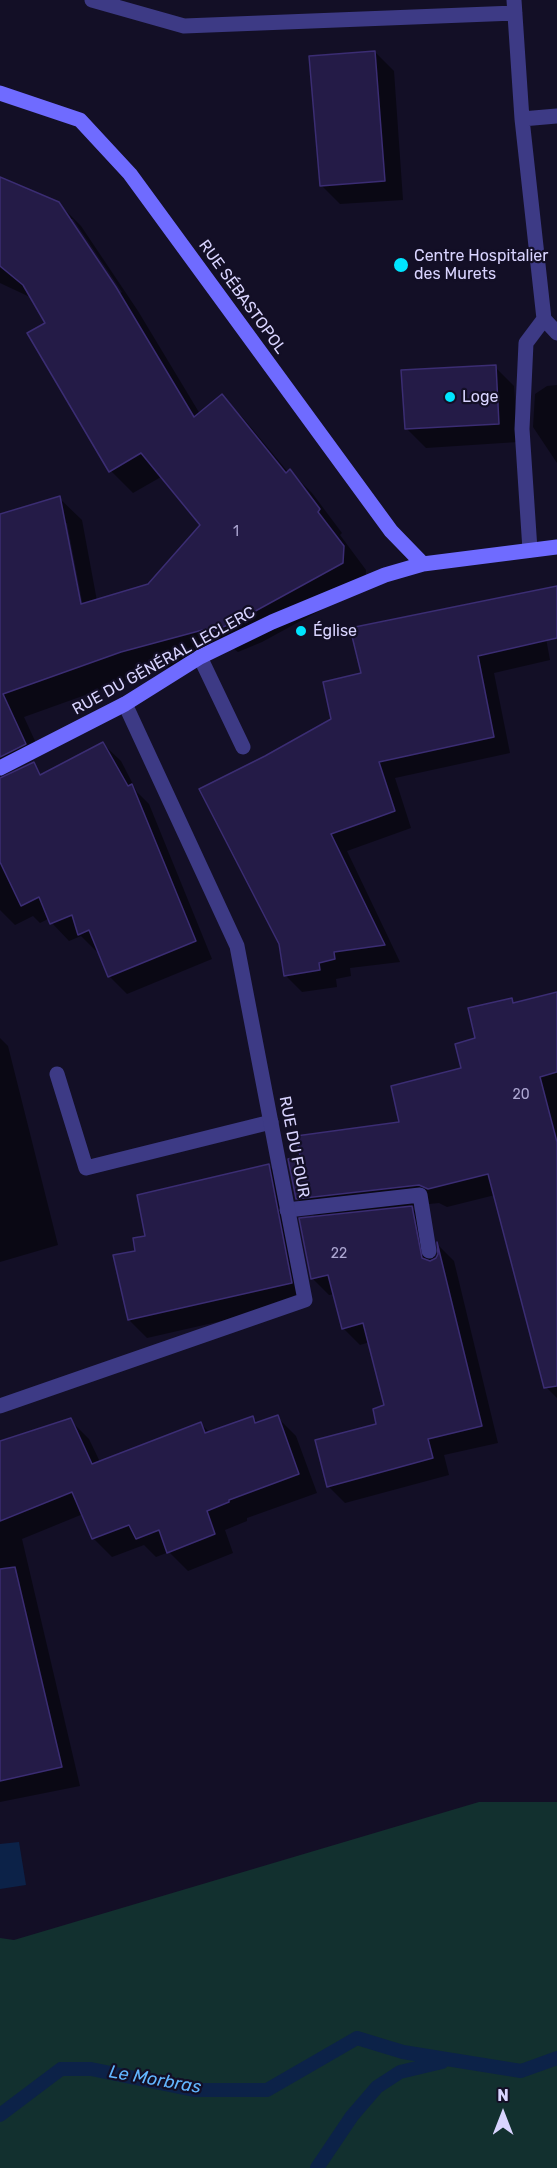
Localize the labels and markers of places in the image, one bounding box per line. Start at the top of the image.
place label: Centre Hospitalier des Murets [414,246,548,284]
marker: Centre Hospitalier des Murets [392,256,410,274]
place label: Loge [462,387,499,407]
marker: Loge [443,390,457,404]
place label: Église [313,621,357,641]
marker: Église [294,624,308,638]

